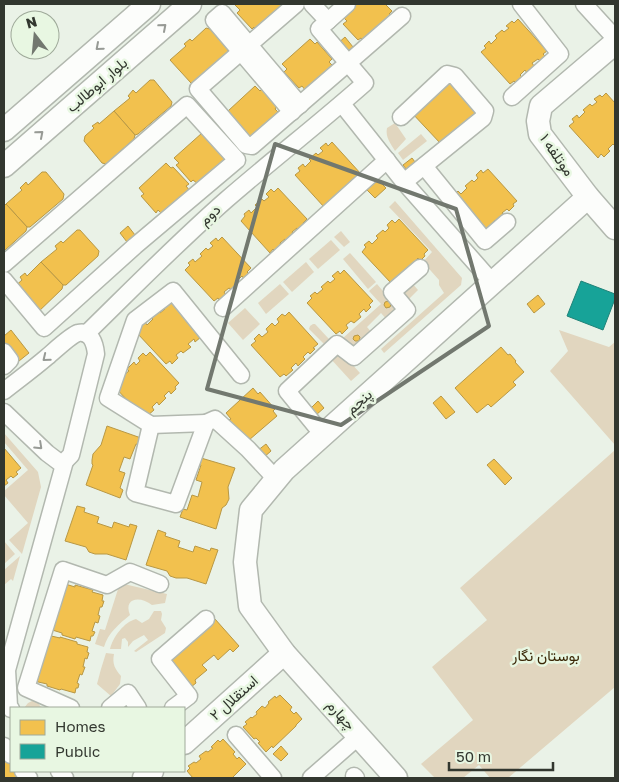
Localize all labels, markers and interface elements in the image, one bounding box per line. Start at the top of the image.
north arrow [10,10,60,60]
text: N [24,12,39,32]
one-way arrow [157,24,166,33]
one-way arrow [95,41,104,50]
street label: بلوار ابوطالب [62,53,131,116]
street label: موتلفه ۱ [536,130,579,180]
one-way arrow [35,131,44,140]
street label: دوم [195,200,225,230]
one-way arrow [43,352,52,360]
street label: پنجم [341,385,377,419]
one-way arrow [34,440,43,449]
park label: بوستان نگار [511,646,580,665]
street label: استقلال ۲ [205,671,262,724]
street label: چهارم [322,696,360,734]
legend [10,707,185,772]
text: Homes [55,717,105,735]
scale bar [449,740,553,772]
text: Public [55,742,100,760]
text: 50 m [456,747,491,765]

